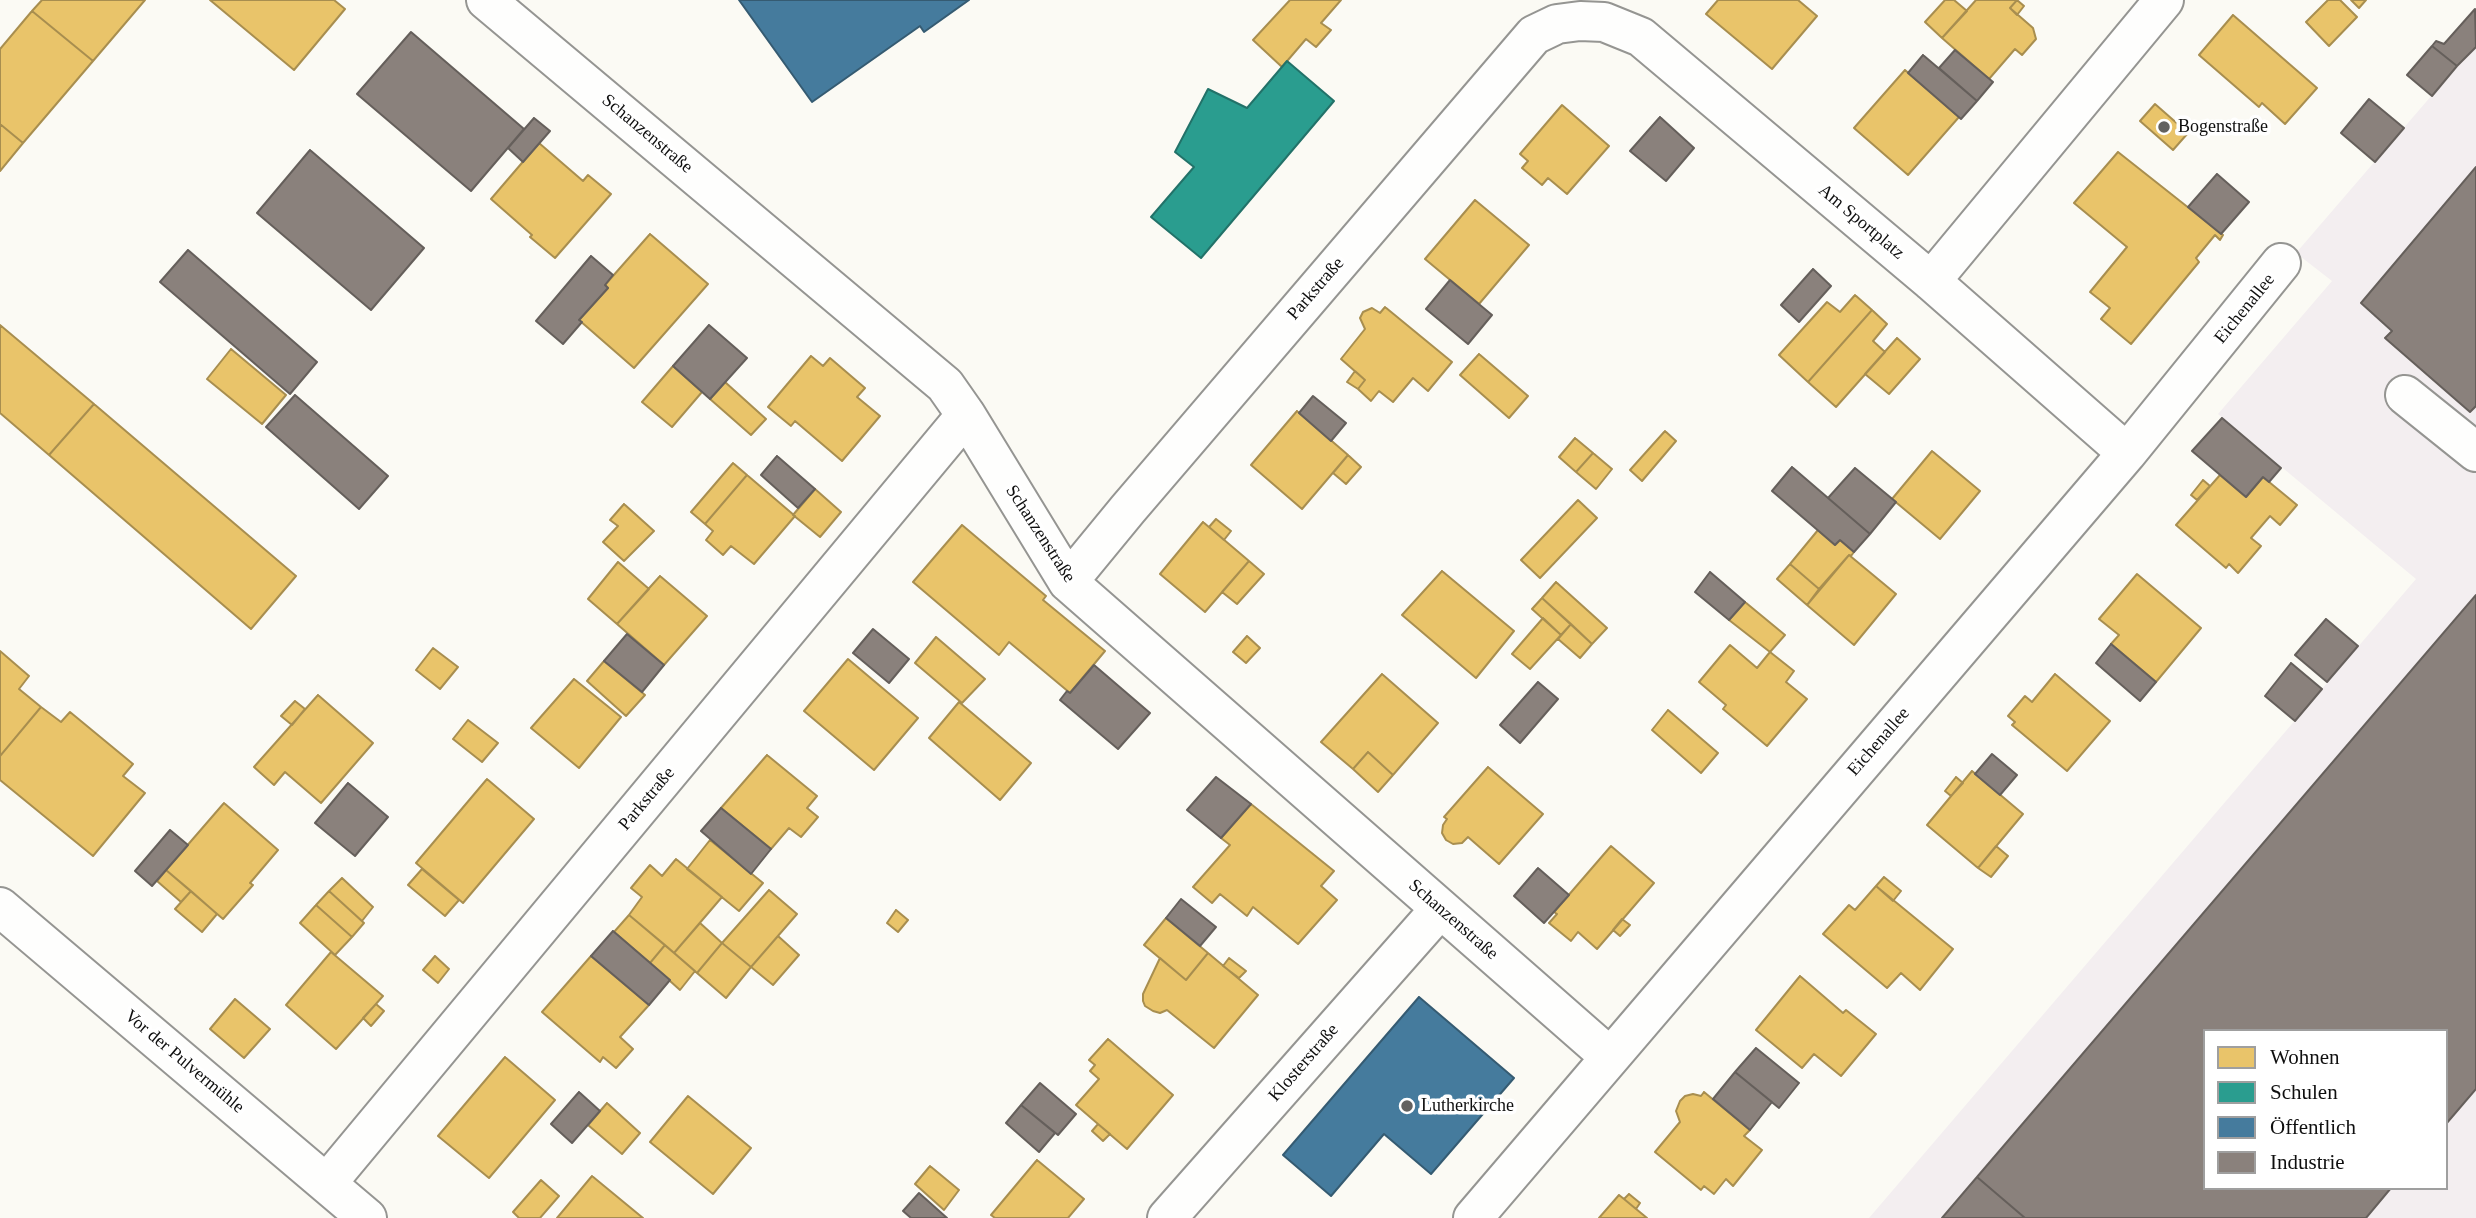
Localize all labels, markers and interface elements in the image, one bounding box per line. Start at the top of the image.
street label: Schanzenstraße [597,90,697,178]
place label: Bogenstraße [2178,116,2268,138]
marker: Bogenstraße [2156,119,2172,135]
street label: Am Sportplatz [1814,180,1908,264]
street label: Parkstraße [1283,253,1349,325]
street label: Eichenallee [2210,270,2280,348]
street label: Schanzenstraße [1000,481,1080,587]
street label: Eichenallee [1843,703,1915,781]
street label: Parkstraße [614,763,680,835]
street label: Schanzenstraße [1404,875,1502,965]
street label: Vor der Pulvermühle [120,1006,248,1118]
street label: Klosterstraße [1264,1020,1344,1106]
legend [2203,1029,2448,1190]
text: Wohnen [2270,1045,2339,1069]
text: Schulen [2270,1080,2338,1104]
place label: Lutherkirche [1421,1095,1514,1117]
marker: Lutherkirche [1399,1098,1415,1114]
text: Öffentlich [2270,1115,2356,1139]
text: Industrie [2270,1150,2345,1174]

